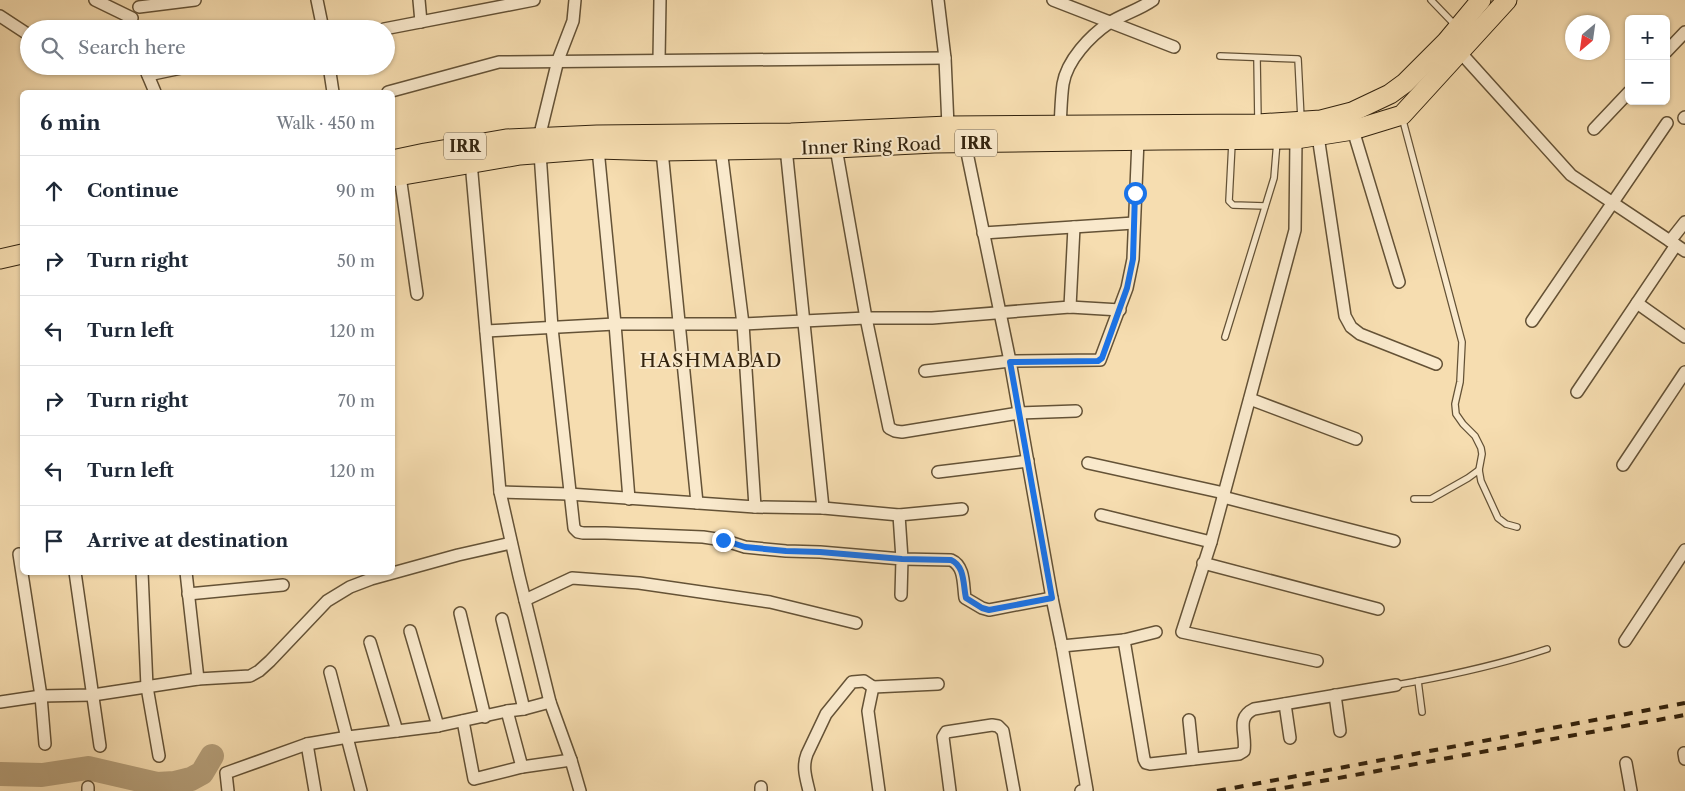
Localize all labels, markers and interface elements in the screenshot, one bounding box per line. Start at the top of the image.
north arrow [1565,15,1610,60]
map controls [1625,15,1670,105]
button: + [1625,15,1670,60]
search box [20,20,395,75]
icon: search [38,34,66,62]
text: Search here [78,36,186,59]
button: − [1625,60,1670,105]
text: 6 min [40,110,101,135]
text: Walk · 450 m [277,113,375,133]
road number: IRR [955,130,997,156]
road number: IRR [444,132,486,160]
street label: Inner Ring Road [801,133,941,159]
icon: ahead [40,177,68,205]
text: Continue [87,179,179,202]
text: 90 m [336,181,375,201]
route start [1124,182,1147,205]
icon: right [40,247,68,275]
text: Turn right [87,249,188,272]
text: 50 m [337,251,375,271]
icon: left [40,317,68,345]
text: Turn left [87,319,174,342]
text: 120 m [330,321,375,341]
district label: HASHMABAD [640,349,782,372]
icon: right [40,387,68,415]
text: Turn right [87,389,188,412]
text: 70 m [338,391,375,411]
icon: left [40,457,68,485]
text: Turn left [87,459,174,482]
text: 120 m [330,461,375,481]
icon: arrive [40,527,68,555]
text: Arrive at destination [87,529,288,552]
route end [712,529,735,552]

